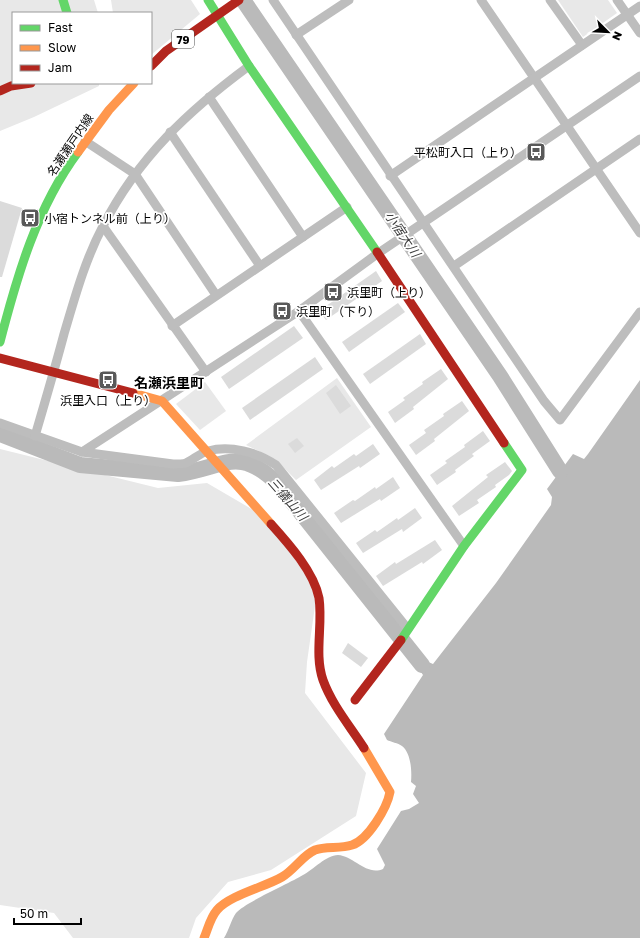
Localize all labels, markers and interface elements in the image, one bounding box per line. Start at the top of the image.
legend [12,12,152,84]
north arrow [588,12,628,52]
text: Fast [48,20,73,35]
road number: 79 [172,30,194,48]
text: N [610,30,625,43]
text: Slow [48,40,76,55]
text: Jam [48,60,72,75]
street label: 名瀬瀬戸内線 [44,111,96,179]
bus stop icon: 平松町入口（上り） [525,141,547,163]
place label: 平松町入口（上り） [414,145,522,160]
bus stop icon: 小宿トンネル前（上り） [19,207,41,229]
water label: 小宿大川 [382,208,425,262]
place label: 小宿トンネル前（上り） [44,211,176,226]
bus stop icon: 浜里町（上り） [322,281,344,303]
place label: 浜里町（上り） [347,285,431,300]
bus stop icon: 浜里町（下り） [271,300,293,322]
place label: 浜里町（下り） [296,304,380,319]
bus stop icon: 浜里入口（上り） [97,369,119,391]
district label: 名瀬浜里町 [134,374,204,391]
place label: 浜里入口（上り） [60,393,156,408]
water label: 三儀山川 [265,474,312,525]
scale bar [14,900,81,926]
text: 50 m [20,906,48,921]

